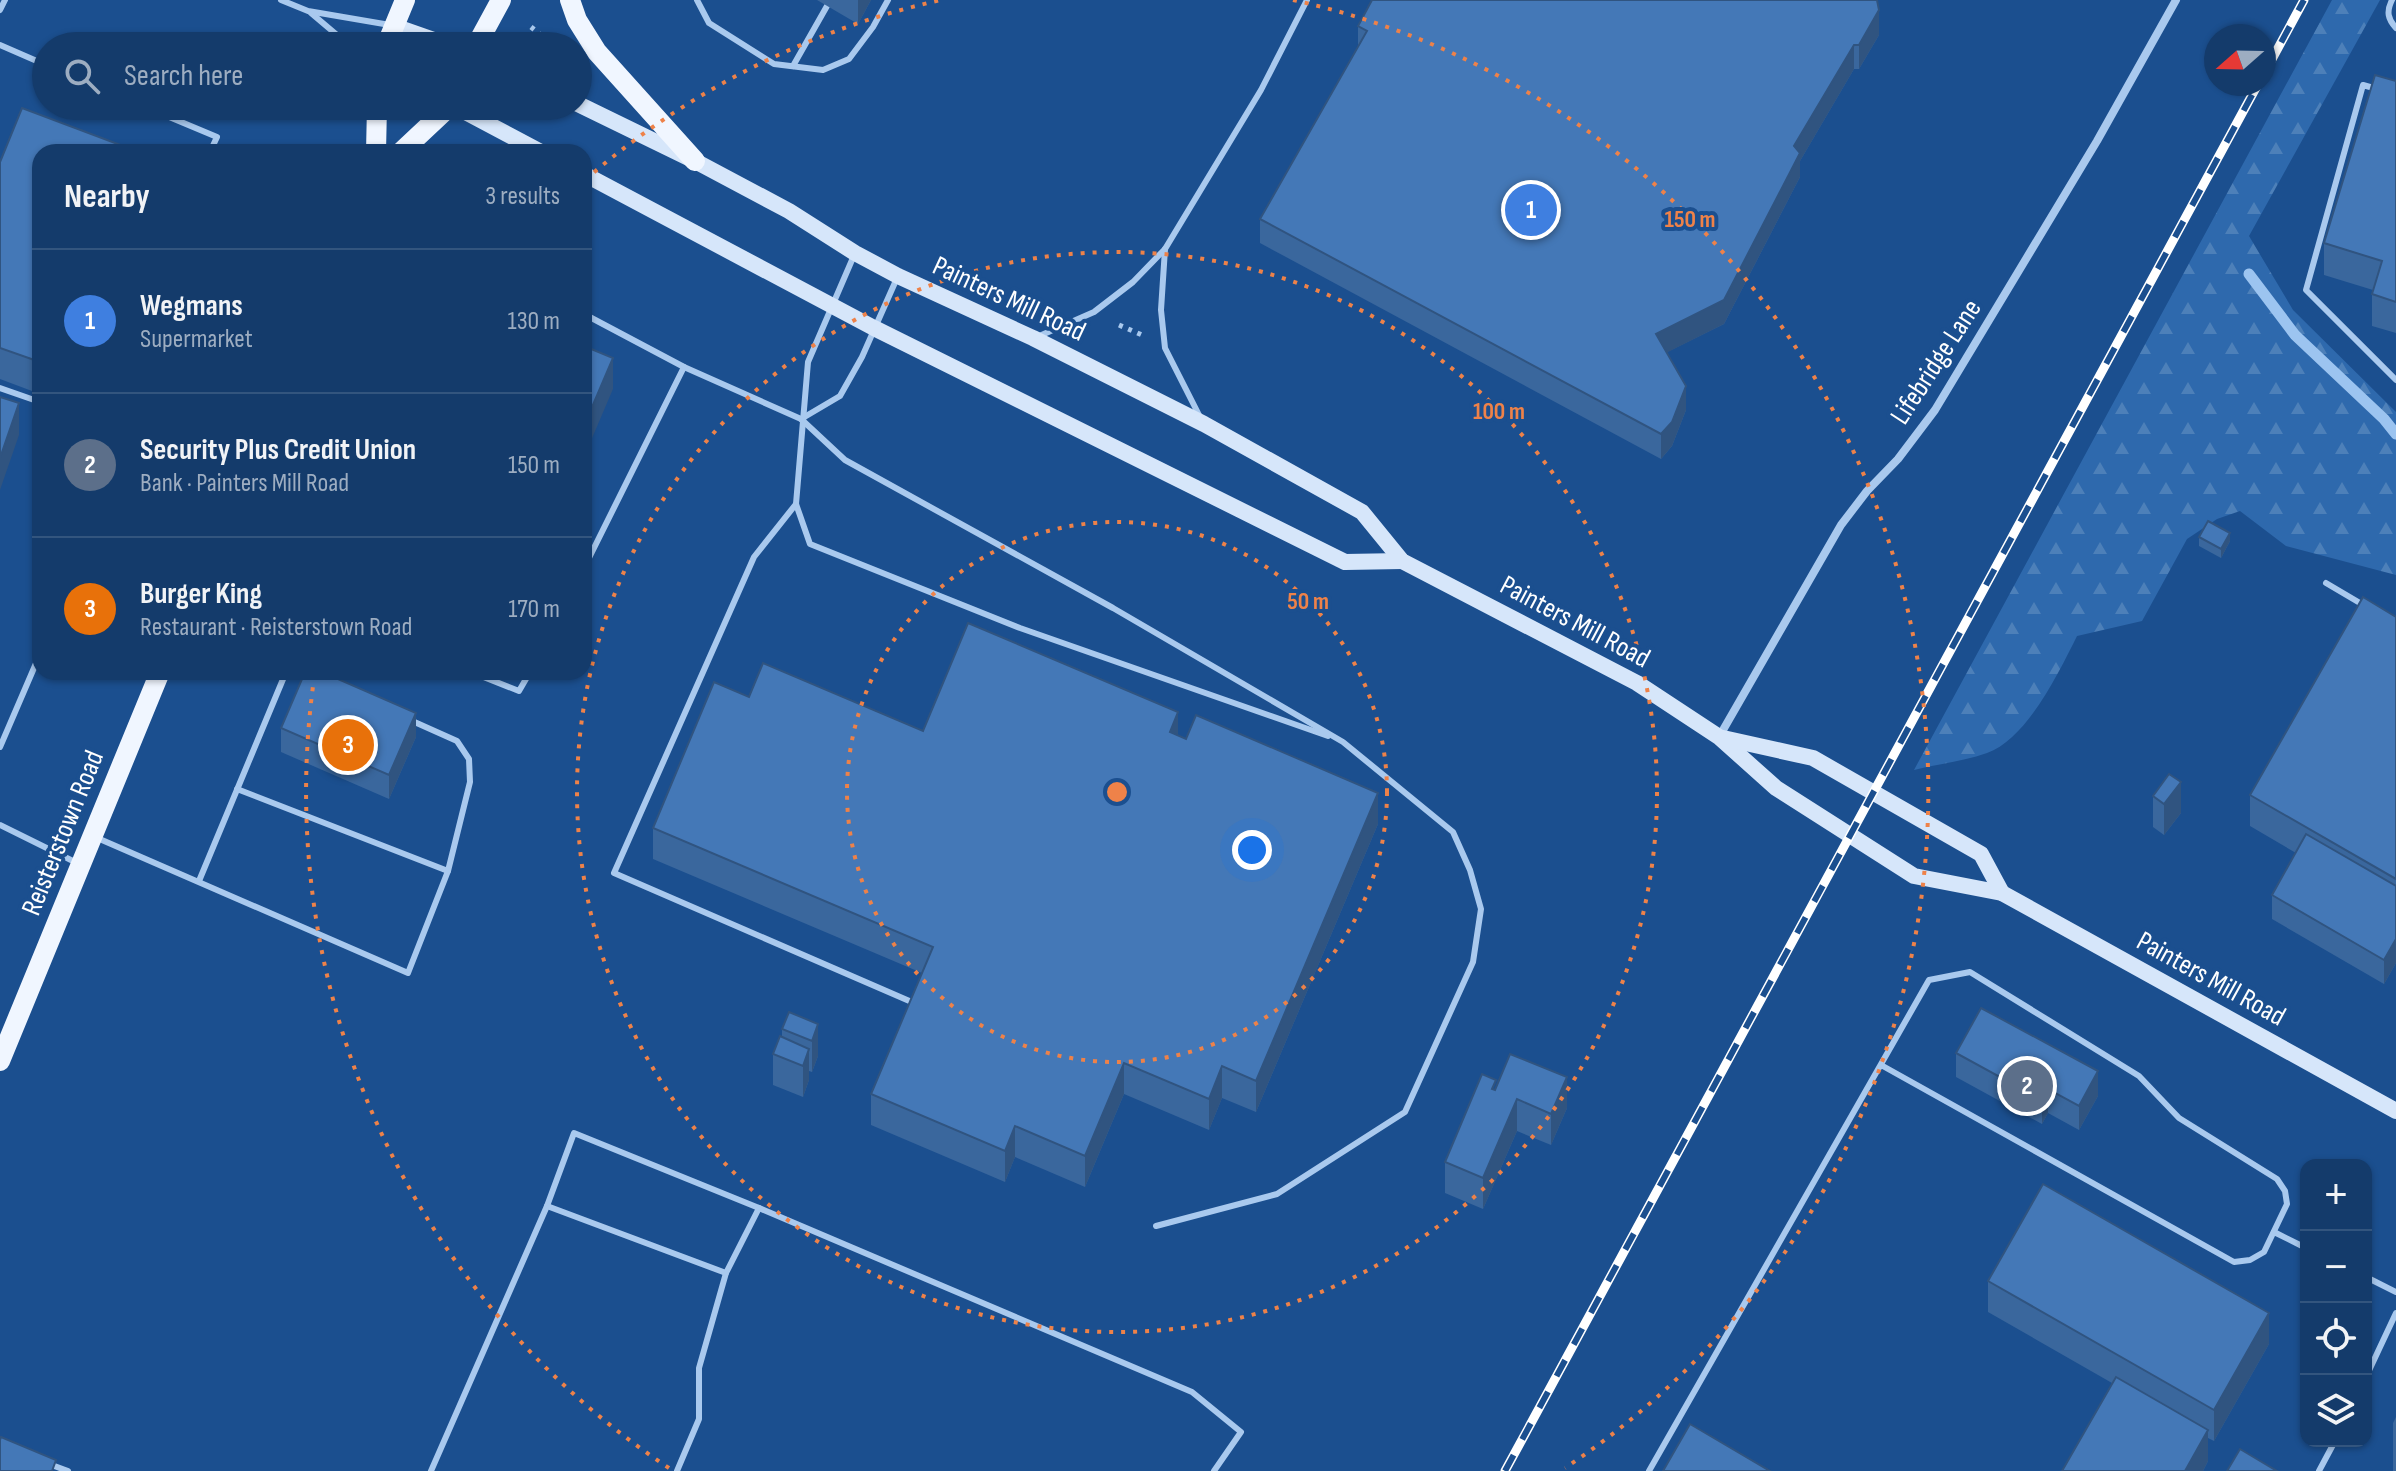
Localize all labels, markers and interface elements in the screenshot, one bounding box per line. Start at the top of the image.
north arrow [2204,24,2276,96]
search box [32,32,592,120]
icon: search [60,54,104,98]
text: Search here [124,58,243,94]
text: Nearby [64,176,150,217]
pin: 1 [1505,180,1557,240]
text: 3 results [485,181,560,212]
text: 150 m [1664,205,1716,234]
street label: Painters Mill Road [927,249,1091,349]
text: Wegmans [140,288,243,324]
street label: Lifebridge Lane [1883,293,1989,431]
text: 1 [85,306,95,337]
text: 130 m [508,306,560,337]
text: Supermarket [140,324,253,355]
text: 100 m [1473,397,1525,426]
text: Security Plus Credit Union [140,432,416,468]
text: 2 [84,450,96,481]
text: 150 m [508,450,560,481]
text: Bank · Painters Mill Road [140,468,349,499]
street label: Painters Mill Road [1495,569,1655,675]
text: Burger King [140,576,262,612]
text: 50 m [1287,587,1329,616]
text: 3 [84,594,96,625]
text: 170 m [508,594,560,625]
text: Restaurant · Reisterstown Road [140,612,412,643]
pin: 3 [322,715,374,775]
street label: Reisterstown Road [15,746,111,920]
centre of rings [1103,778,1131,806]
your location [1232,830,1272,870]
street label: Painters Mill Road [2131,925,2291,1033]
pin: 2 [2001,1056,2053,1116]
map controls [2300,1159,2372,1447]
button: + [2300,1159,2372,1231]
button: − [2300,1231,2372,1303]
button: locate [2300,1303,2372,1375]
button: layers [2300,1375,2372,1447]

